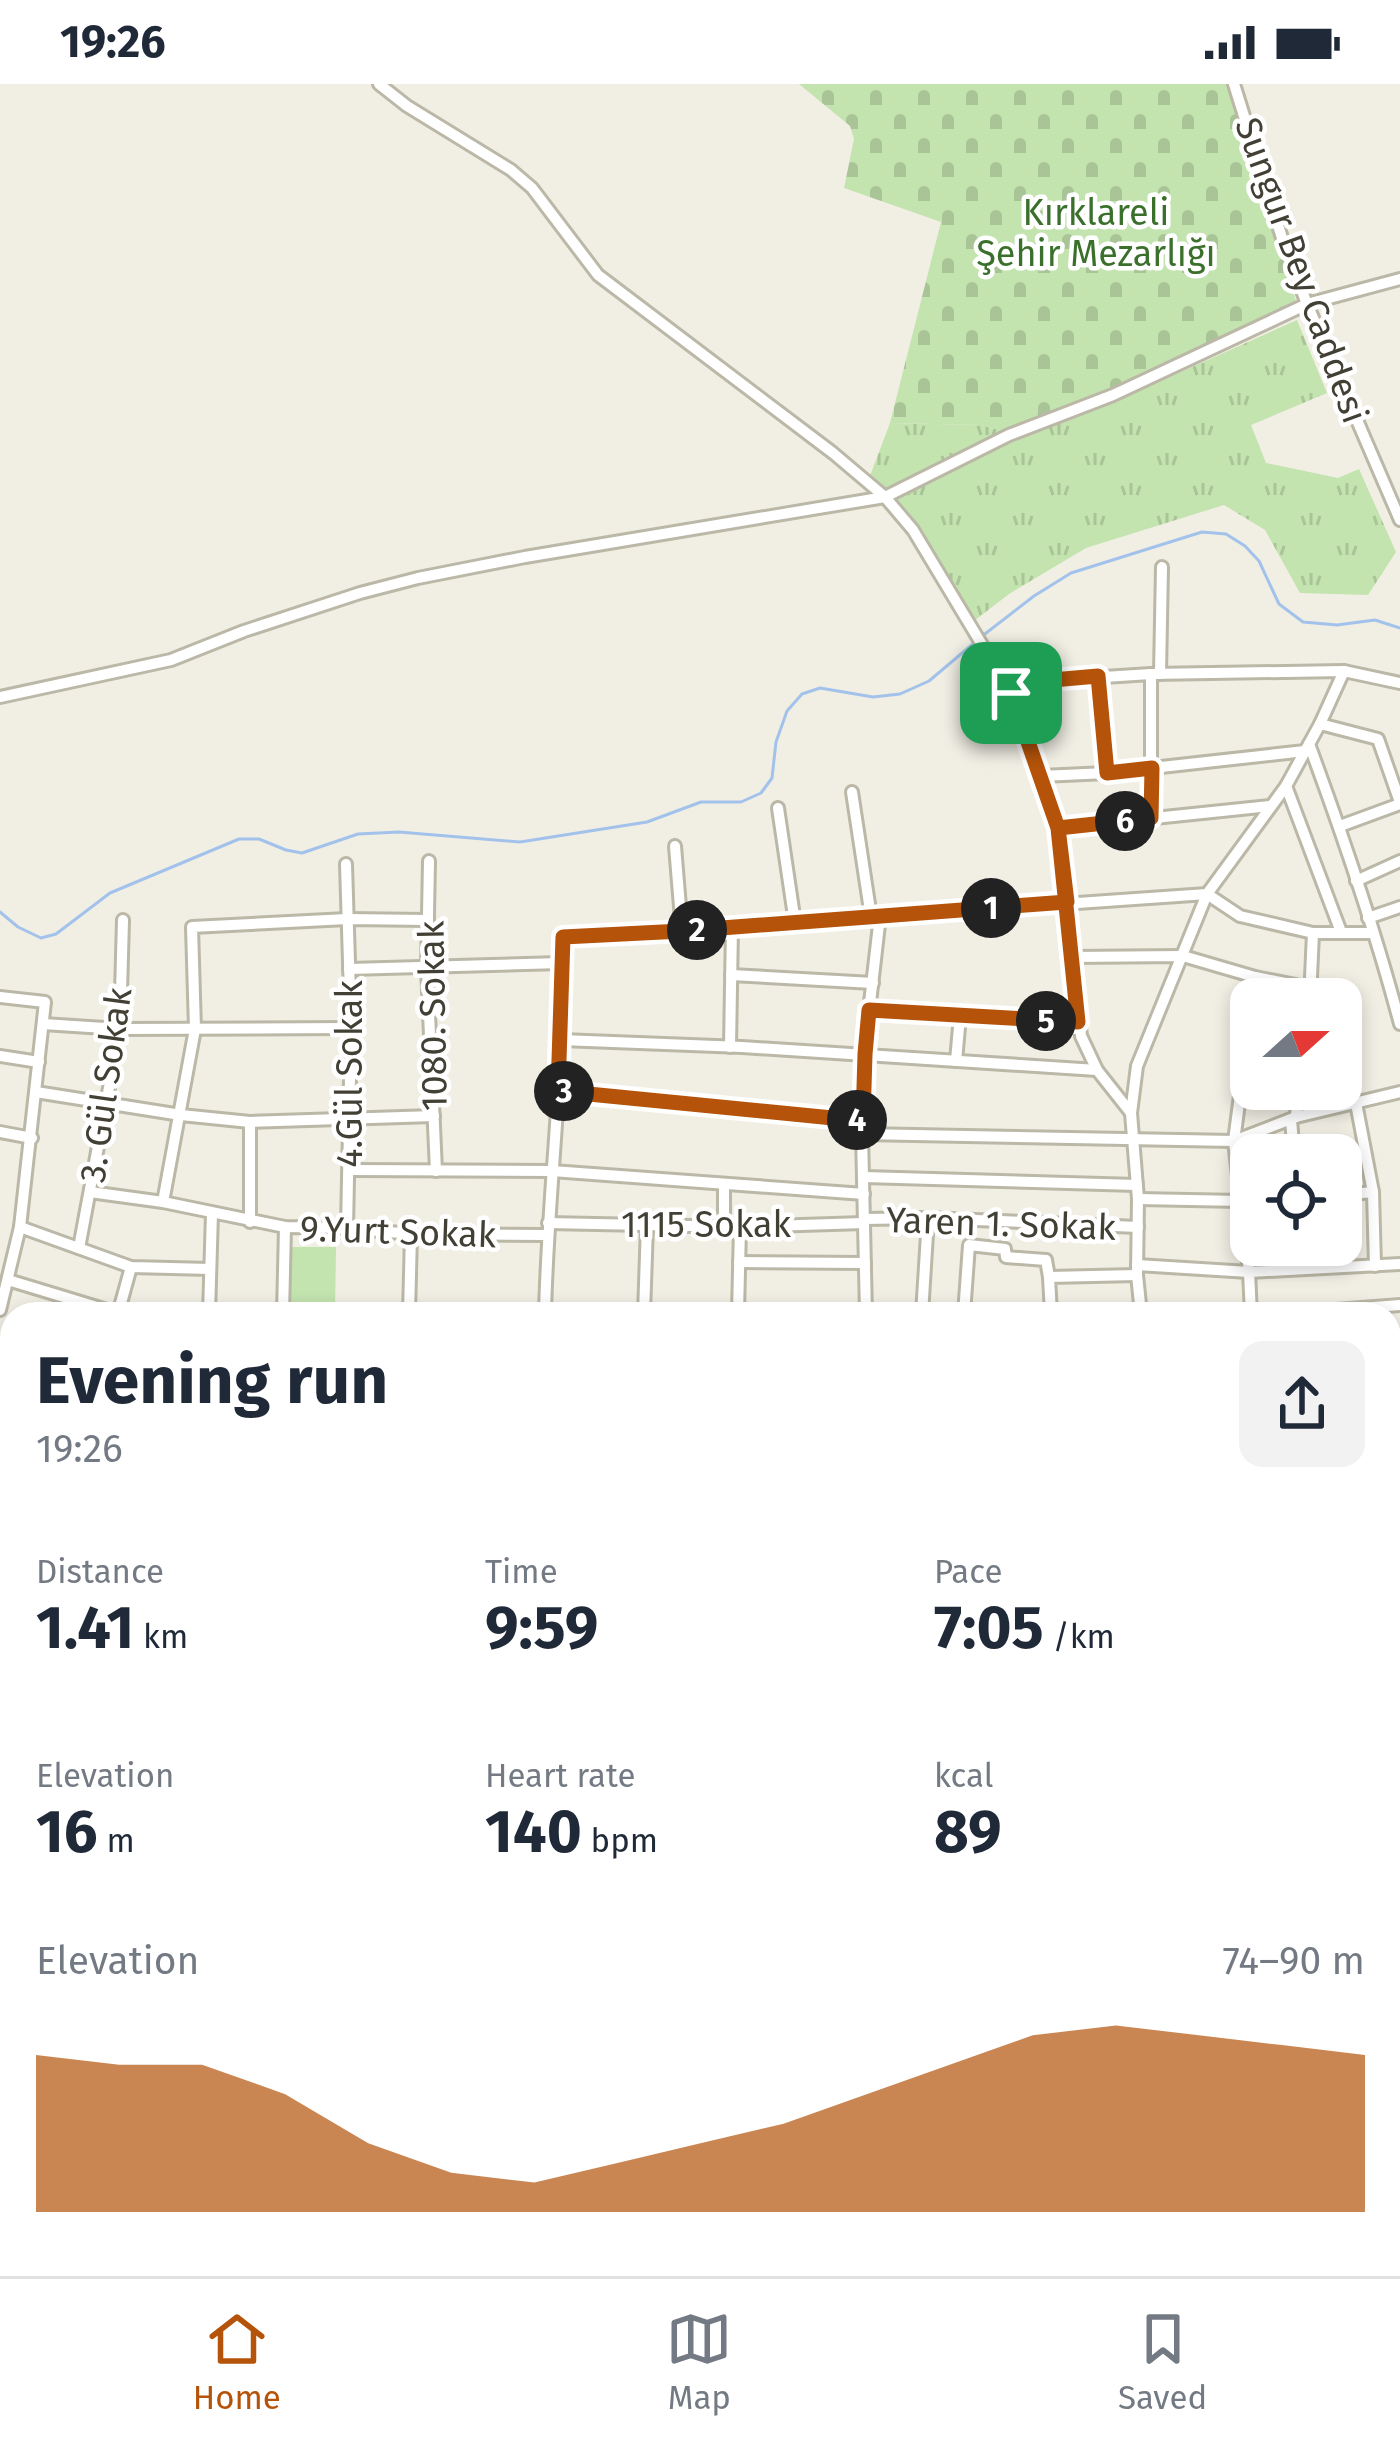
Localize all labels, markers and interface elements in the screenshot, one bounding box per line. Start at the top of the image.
text: 19:26 [60,15,166,69]
street label: Sungur Bey Caddesi [1225,111,1377,429]
park label: Kırklareli Şehir Mezarlığı [976,191,1216,276]
pin [960,642,1062,744]
icon: arrive [978,660,1044,726]
pin: 6 [1095,791,1155,851]
text: 6 [1116,801,1134,841]
pin: 1 [961,878,1021,938]
text: 1 [983,888,999,928]
pin: 2 [667,900,727,960]
text: 2 [688,910,706,950]
street label: 1080. Sokak [409,920,457,1112]
north arrow [1230,978,1362,1110]
map controls [1230,978,1362,1266]
street label: 4.Gül Sokak [328,980,372,1168]
street label: 3. Gül Sokak [71,984,142,1185]
pin: 5 [1016,991,1076,1051]
text: 5 [1037,1001,1055,1041]
pin: 3 [534,1061,594,1121]
text: 3 [555,1071,573,1111]
pin: 4 [827,1090,887,1150]
text: 4 [848,1100,866,1140]
button: locate [1230,1134,1362,1266]
street label: Yaren 1. Sokak [885,1198,1117,1250]
street label: 1115 Sokak [621,1203,792,1247]
street label: 9.Yurt Sokak [299,1207,497,1257]
text: Evening run [36,1341,388,1420]
button: share [1239,1341,1365,1467]
text: 19:26 [36,1426,123,1472]
text: Distance [36,1552,164,1592]
text: Time [485,1552,558,1592]
text: Pace [934,1552,1002,1592]
text: 1.41 [36,1592,134,1664]
text: 9:59 [485,1592,598,1664]
text: 7:05 [934,1592,1044,1664]
text: km [134,1617,188,1657]
text: /km [1044,1617,1115,1657]
text: Elevation [36,1756,174,1796]
text: Heart rate [485,1756,635,1796]
text: kcal [934,1756,993,1796]
text: 16 [36,1796,98,1868]
text: 140 [485,1796,582,1868]
text: 89 [934,1796,1002,1868]
text: m [98,1821,135,1861]
text: bpm [582,1821,658,1861]
text: Elevation [36,1938,199,1984]
text: 74–90 m [1223,1938,1365,1984]
tab: Home [193,2306,281,2418]
tab: Map [666,2306,732,2418]
tab: Saved [1118,2306,1207,2418]

